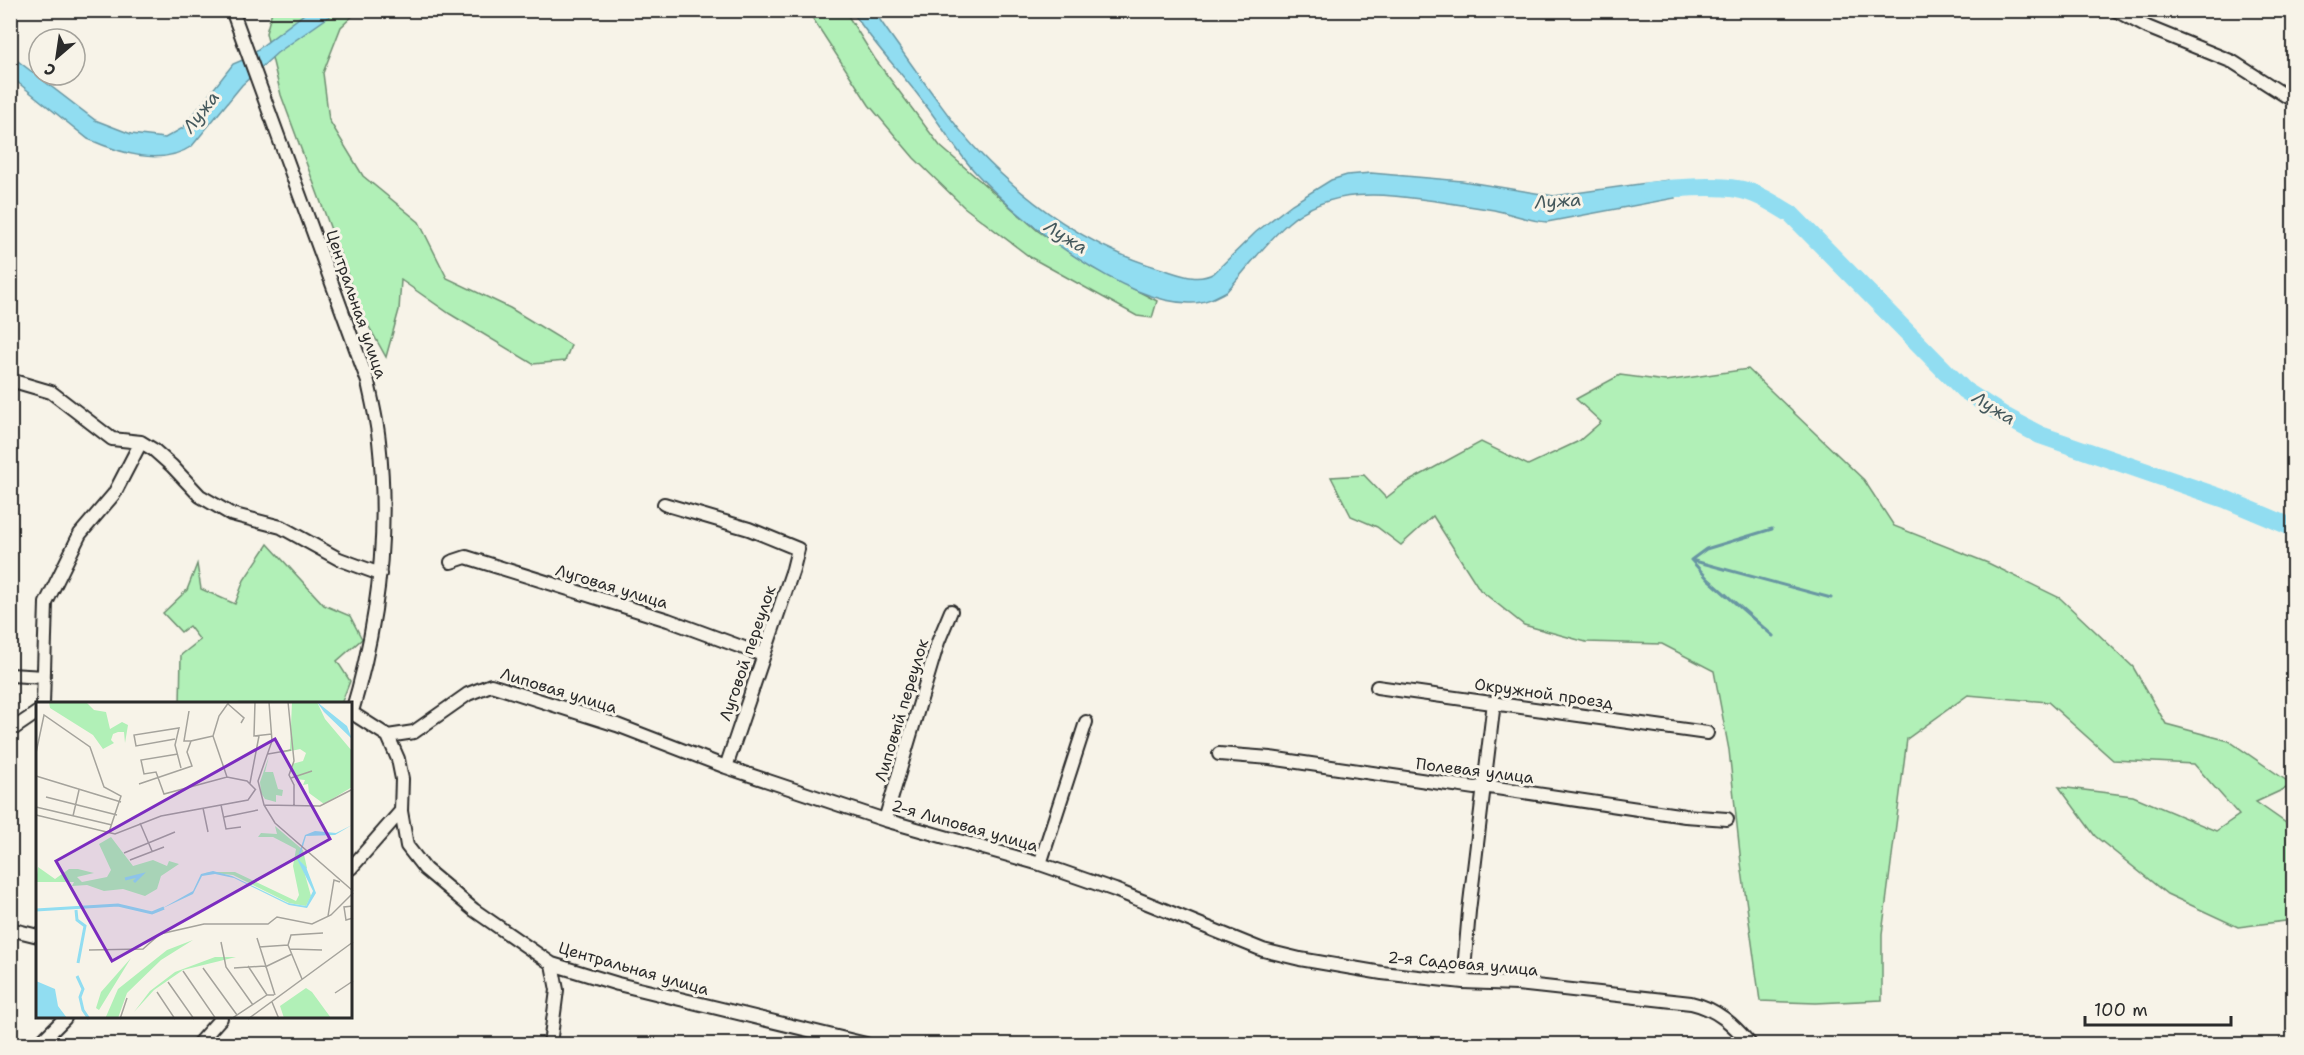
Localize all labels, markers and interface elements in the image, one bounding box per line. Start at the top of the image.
north arrow [27,27,87,87]
text: С [40,58,59,81]
water label: Лужа [177,86,225,139]
water label: Лужа [1533,187,1582,215]
water label: Лужа [1039,214,1092,260]
street label: Центральная улица [321,227,392,381]
water label: Лужа [1967,385,2020,431]
street label: Луговая улица [553,559,671,614]
street label: Луговой переулок [714,582,781,724]
street label: Липовый переулок [870,636,933,784]
street label: Липовая улица [498,663,620,718]
street label: Окружной проезд [1473,673,1615,714]
inset map [36,702,352,1019]
street label: Полевая улица [1415,753,1535,788]
street label: 2-я Липовая улица [889,794,1041,856]
street label: Центральная улица [556,937,712,1000]
street label: 2-я Садовая улица [1387,946,1539,981]
scale bar [2085,989,2230,1027]
text: 100 m [2094,998,2148,1022]

